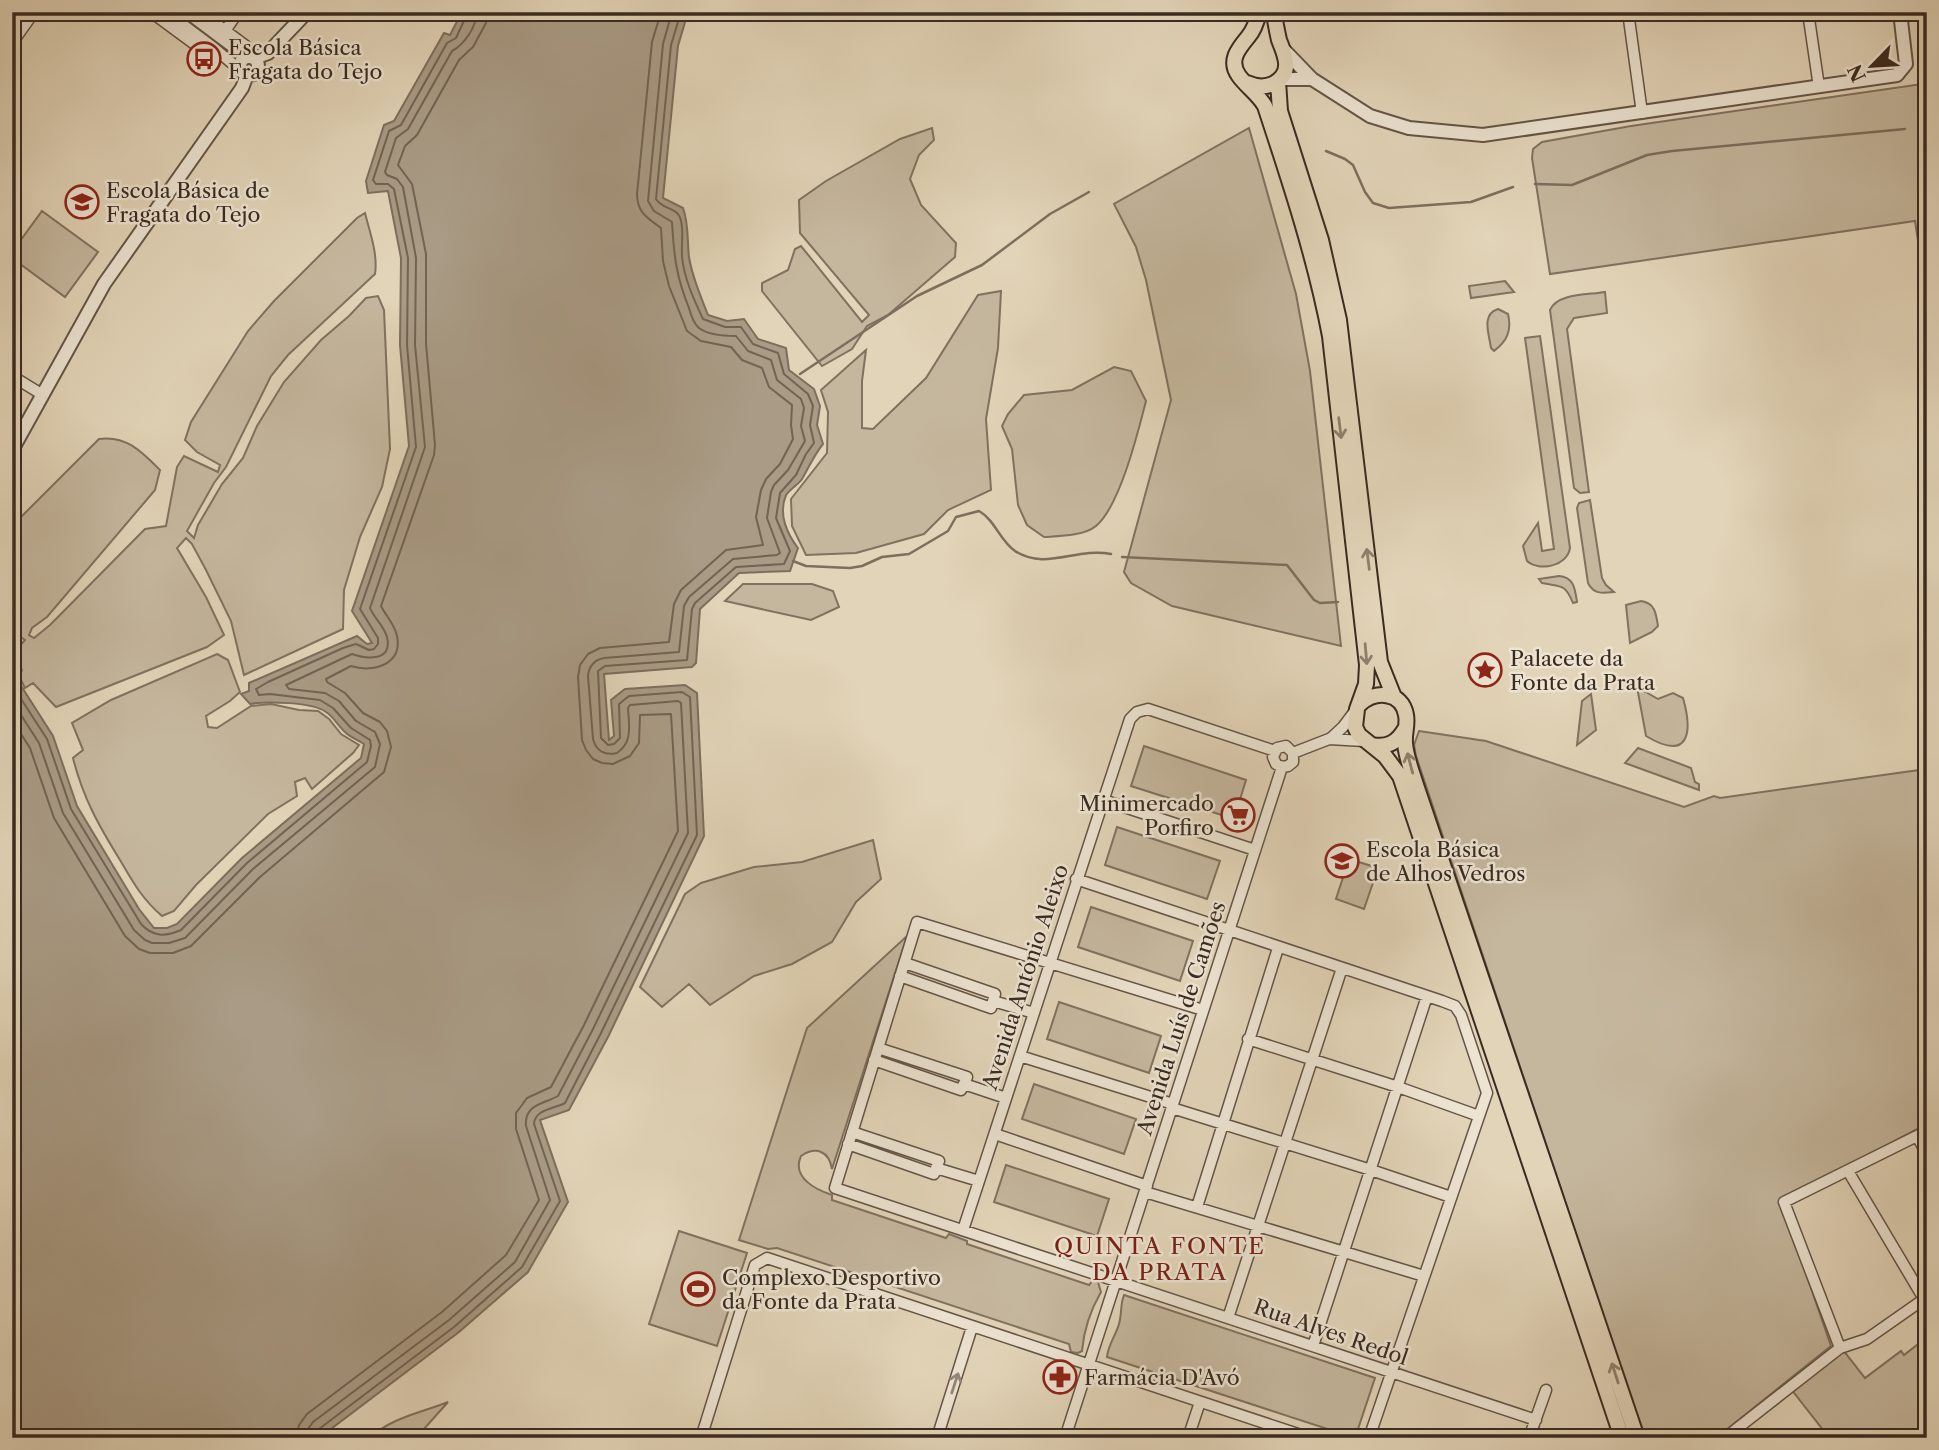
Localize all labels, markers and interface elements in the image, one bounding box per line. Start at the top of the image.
north arrow [1838,32,1908,102]
place label: Escola Básica Fragata do Tejo [228,35,382,84]
bus stop icon: Escola Básica Fragata do Tejo [185,40,223,78]
text: N [1843,61,1871,85]
place label: Escola Básica de Fragata do Tejo [106,178,269,227]
school or university icon: Escola Básica de Fragata do Tejo [63,183,101,221]
one-way arrow [1334,416,1347,439]
one-way arrow [1362,548,1375,570]
one-way arrow [1360,642,1373,665]
place label: Palacete da Fonte da Prata [1510,646,1656,695]
place icon: Palacete da Fonte da Prata [1466,651,1504,689]
one-way arrow [1403,752,1416,774]
place label: Minimercado Porfiro [1079,791,1214,840]
supermarket icon: Minimercado Porfiro [1219,796,1257,834]
place label: Escola Básica de Alhos Vedros [1366,837,1526,886]
school or university icon: Escola Básica de Alhos Vedros [1323,842,1361,880]
street label: Avenida António Aleixo [976,861,1073,1094]
street label: Avenida Luís de Camões [1131,898,1231,1139]
district label: QUINTA FONTE DA PRATA [1054,1232,1266,1286]
place label: Complexo Desportivo da Fonte da Prata [722,1265,941,1314]
sports icon: Complexo Desportivo da Fonte da Prata [679,1270,717,1308]
street label: Rua Alves Redol [1251,1294,1411,1370]
pharmacy icon: Farmácia D'Avó [1041,1358,1079,1396]
one-way arrow [1608,1362,1621,1384]
place label: Farmácia D'Avó [1084,1365,1240,1390]
one-way arrow [949,1372,962,1394]

